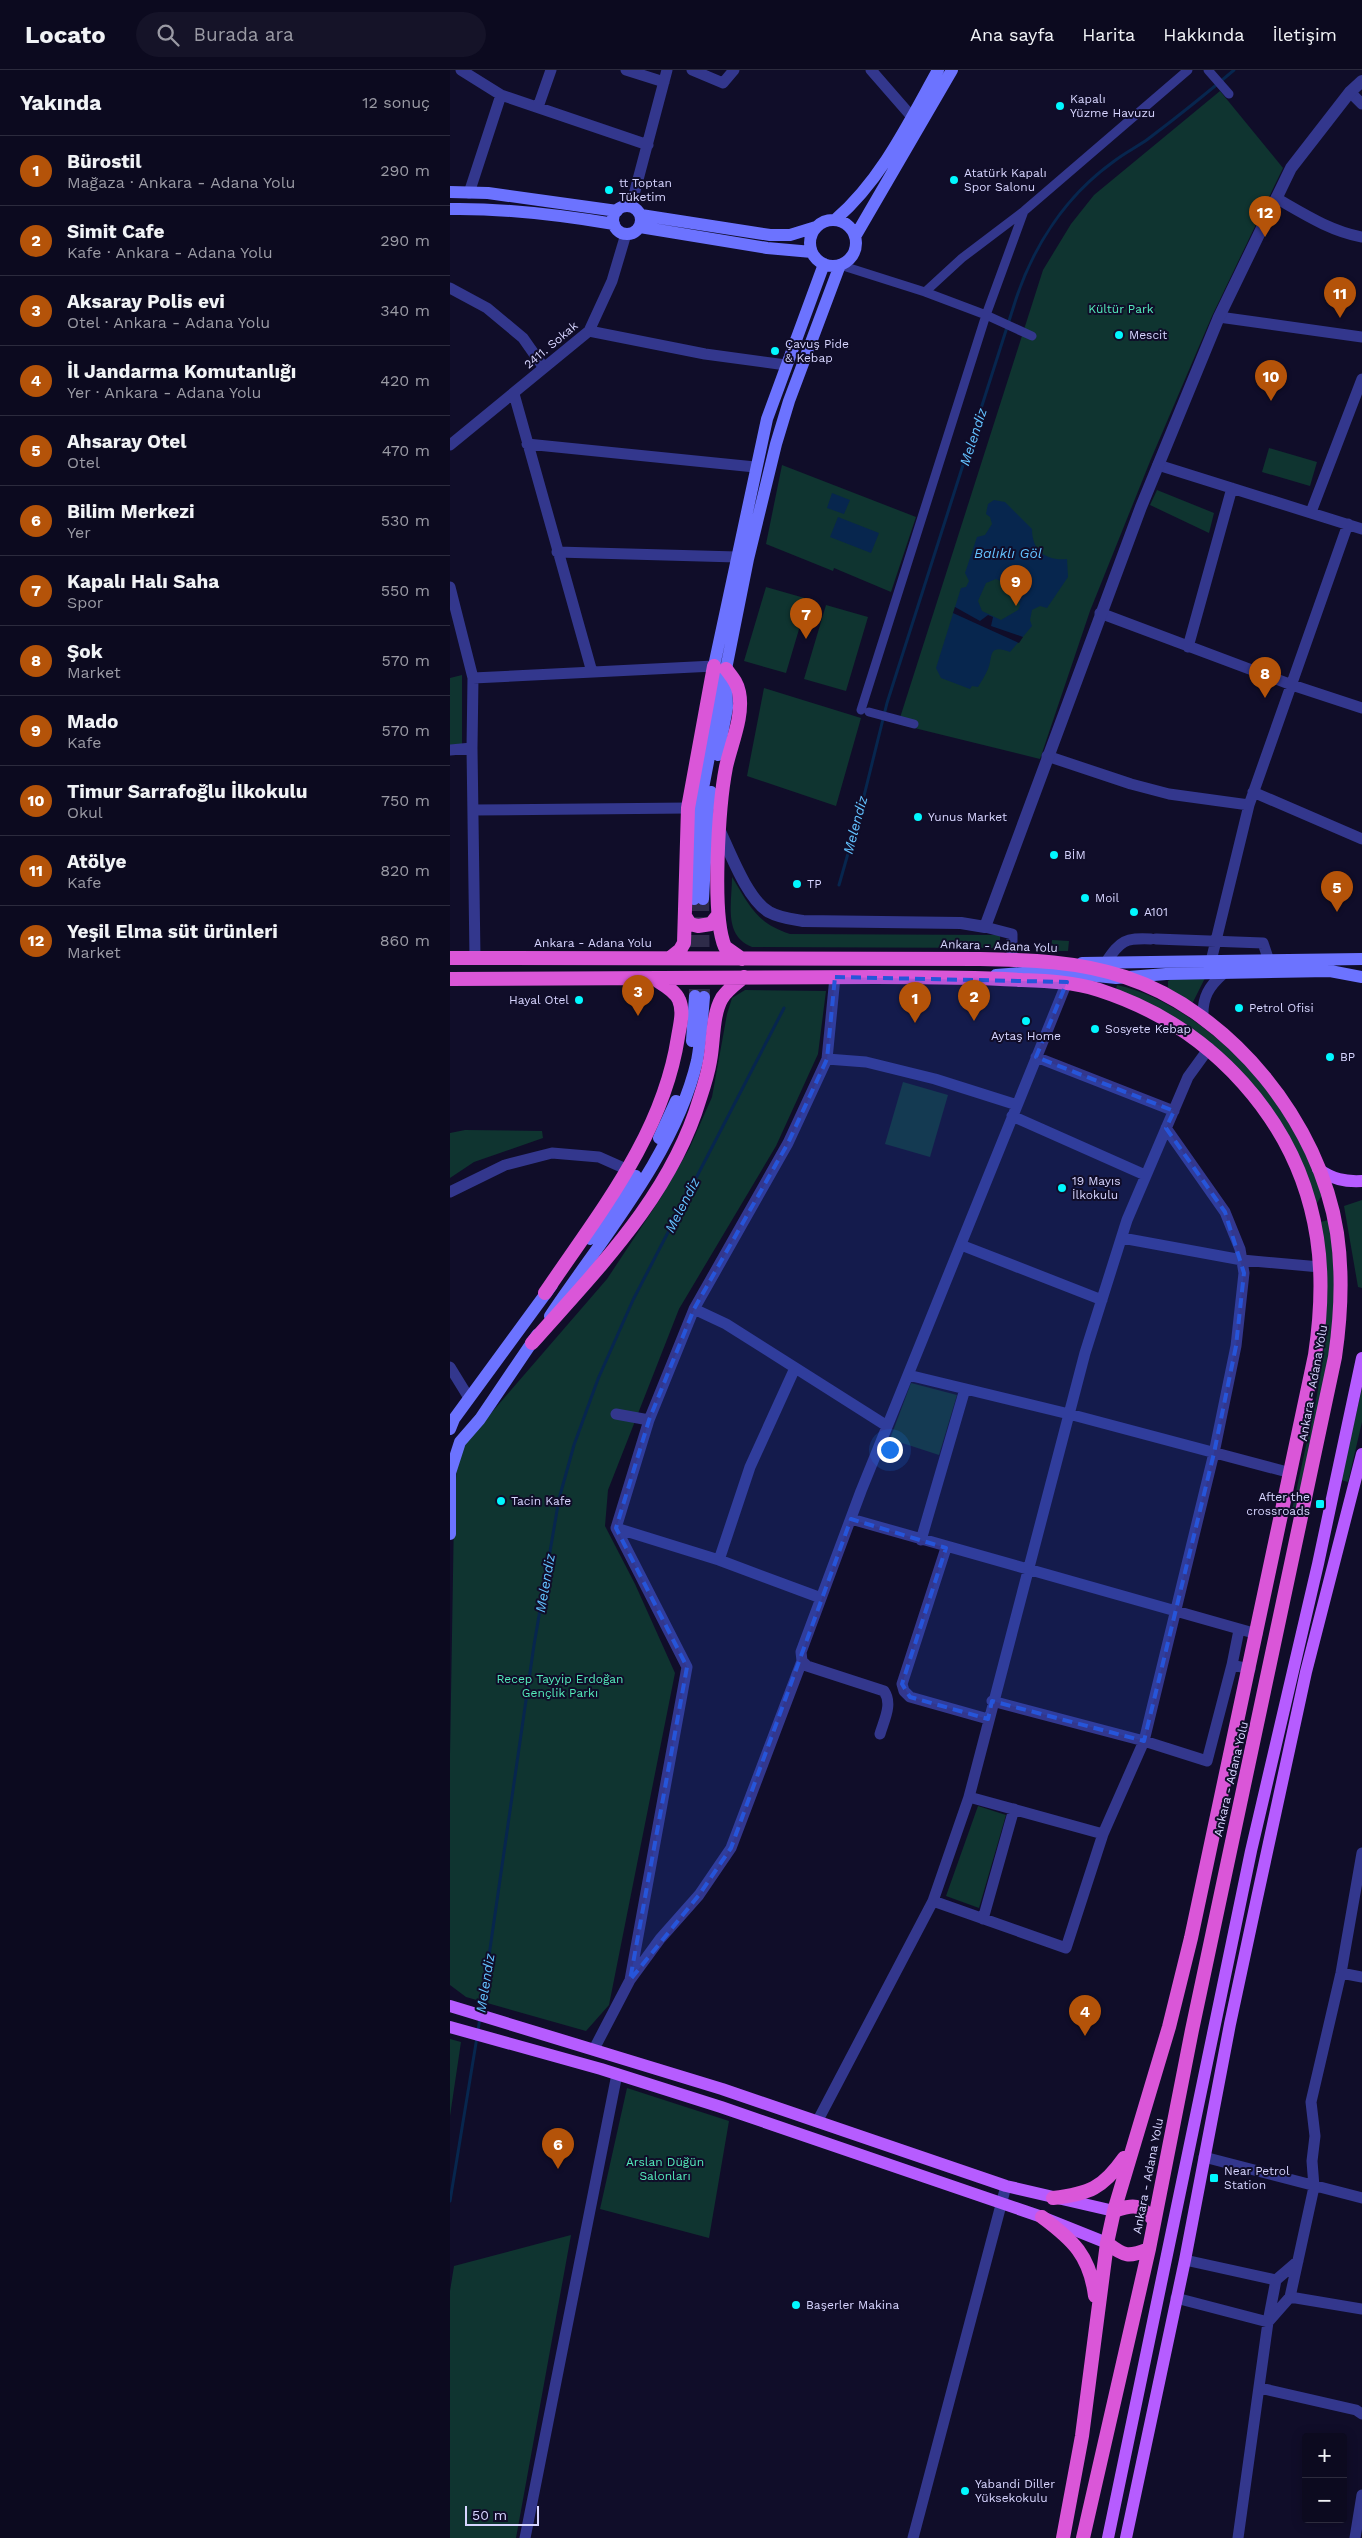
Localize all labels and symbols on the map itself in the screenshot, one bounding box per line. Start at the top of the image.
place label: Kapalı Yüzme Havuzu [1070,92,1155,120]
marker: Kapalı Yüzme Havuzu [1054,100,1066,112]
place label: Atatürk Kapalı Spor Salonu [964,166,1047,194]
marker: Atatürk Kapalı Spor Salonu [948,174,960,186]
place label: tt Toptan Tüketim [619,176,672,204]
marker: tt Toptan Tüketim [603,184,615,196]
pin: 12 [1249,196,1281,237]
pin: 11 [1324,277,1356,318]
park label: Kültür Park [1088,302,1154,316]
street label: 2411. Sokak [521,318,581,371]
place label: Mescit [1129,328,1167,342]
marker: Mescit [1113,329,1125,341]
place label: Çavuş Pide & Kebap [785,337,849,365]
marker: Çavuş Pide & Kebap [769,345,781,357]
pin: 10 [1255,360,1287,401]
water label: Melendiz [956,405,990,468]
water label: Balıklı Göl [974,545,1042,561]
pin: 9 [1000,565,1032,606]
pin: 7 [790,598,822,639]
pin: 8 [1249,657,1281,698]
water label: Melendiz [840,793,871,856]
place label: Yunus Market [928,810,1007,824]
marker: Yunus Market [912,811,924,823]
place label: BİM [1064,848,1086,862]
marker: BİM [1048,849,1060,861]
pin: 5 [1321,871,1353,912]
place label: TP [807,877,822,891]
marker: TP [791,878,803,890]
place label: Moil [1095,891,1120,905]
marker: Moil [1079,892,1091,904]
place label: A101 [1144,905,1168,919]
marker: A101 [1128,906,1140,918]
street label: Ankara - Adana Yolu [534,936,652,950]
street label: Ankara - Adana Yolu [940,937,1058,955]
pin: 3 [622,975,654,1016]
pin: 2 [958,980,990,1021]
pin: 1 [899,982,931,1023]
place label: Hayal Otel [509,993,569,1007]
marker: Hayal Otel [573,994,585,1006]
place label: Petrol Ofisi [1249,1001,1314,1015]
marker: Petrol Ofisi [1233,1002,1245,1014]
marker: Aytaş Home [1020,1015,1032,1027]
place label: Sosyete Kebap [1105,1022,1191,1036]
marker: Sosyete Kebap [1089,1023,1101,1035]
place label: Aytaş Home [991,1029,1061,1043]
place label: BP [1340,1050,1355,1064]
marker: BP [1324,1051,1336,1063]
water label: Melendiz [661,1174,703,1235]
place label: 19 Mayıs İlkokulu [1072,1174,1121,1202]
marker: 19 Mayıs İlkokulu [1056,1182,1068,1194]
street label: Ankara - Adana Yolu [1296,1324,1330,1442]
your location [877,1437,903,1463]
place label: After the crossroads [1246,1490,1310,1518]
place label: Tacin Kafe [511,1494,571,1508]
marker: Tacin Kafe [495,1495,507,1507]
marker: After the crossroads [1314,1498,1326,1510]
water label: Melendiz [532,1552,558,1614]
park label: Recep Tayyip Erdoğan Gençlik Parkı [497,1672,624,1700]
street label: Ankara - Adana Yolu [1211,1720,1251,1838]
water label: Melendiz [472,1952,498,2014]
pin: 4 [1069,1995,1101,2036]
street label: Ankara - Adana Yolu [1130,2117,1166,2235]
pin: 6 [542,2128,574,2169]
park label: Arslan Düğün Salonları [626,2155,704,2183]
place label: Near Petrol Station [1224,2164,1290,2192]
marker: Near Petrol Station [1208,2172,1220,2184]
place label: Başerler Makina [806,2298,899,2312]
marker: Başerler Makina [790,2299,802,2311]
place label: Yabandi Diller Yüksekokulu [975,2477,1055,2505]
marker: Yabandi Diller Yüksekokulu [959,2485,971,2497]
scale bar [465,2503,539,2526]

